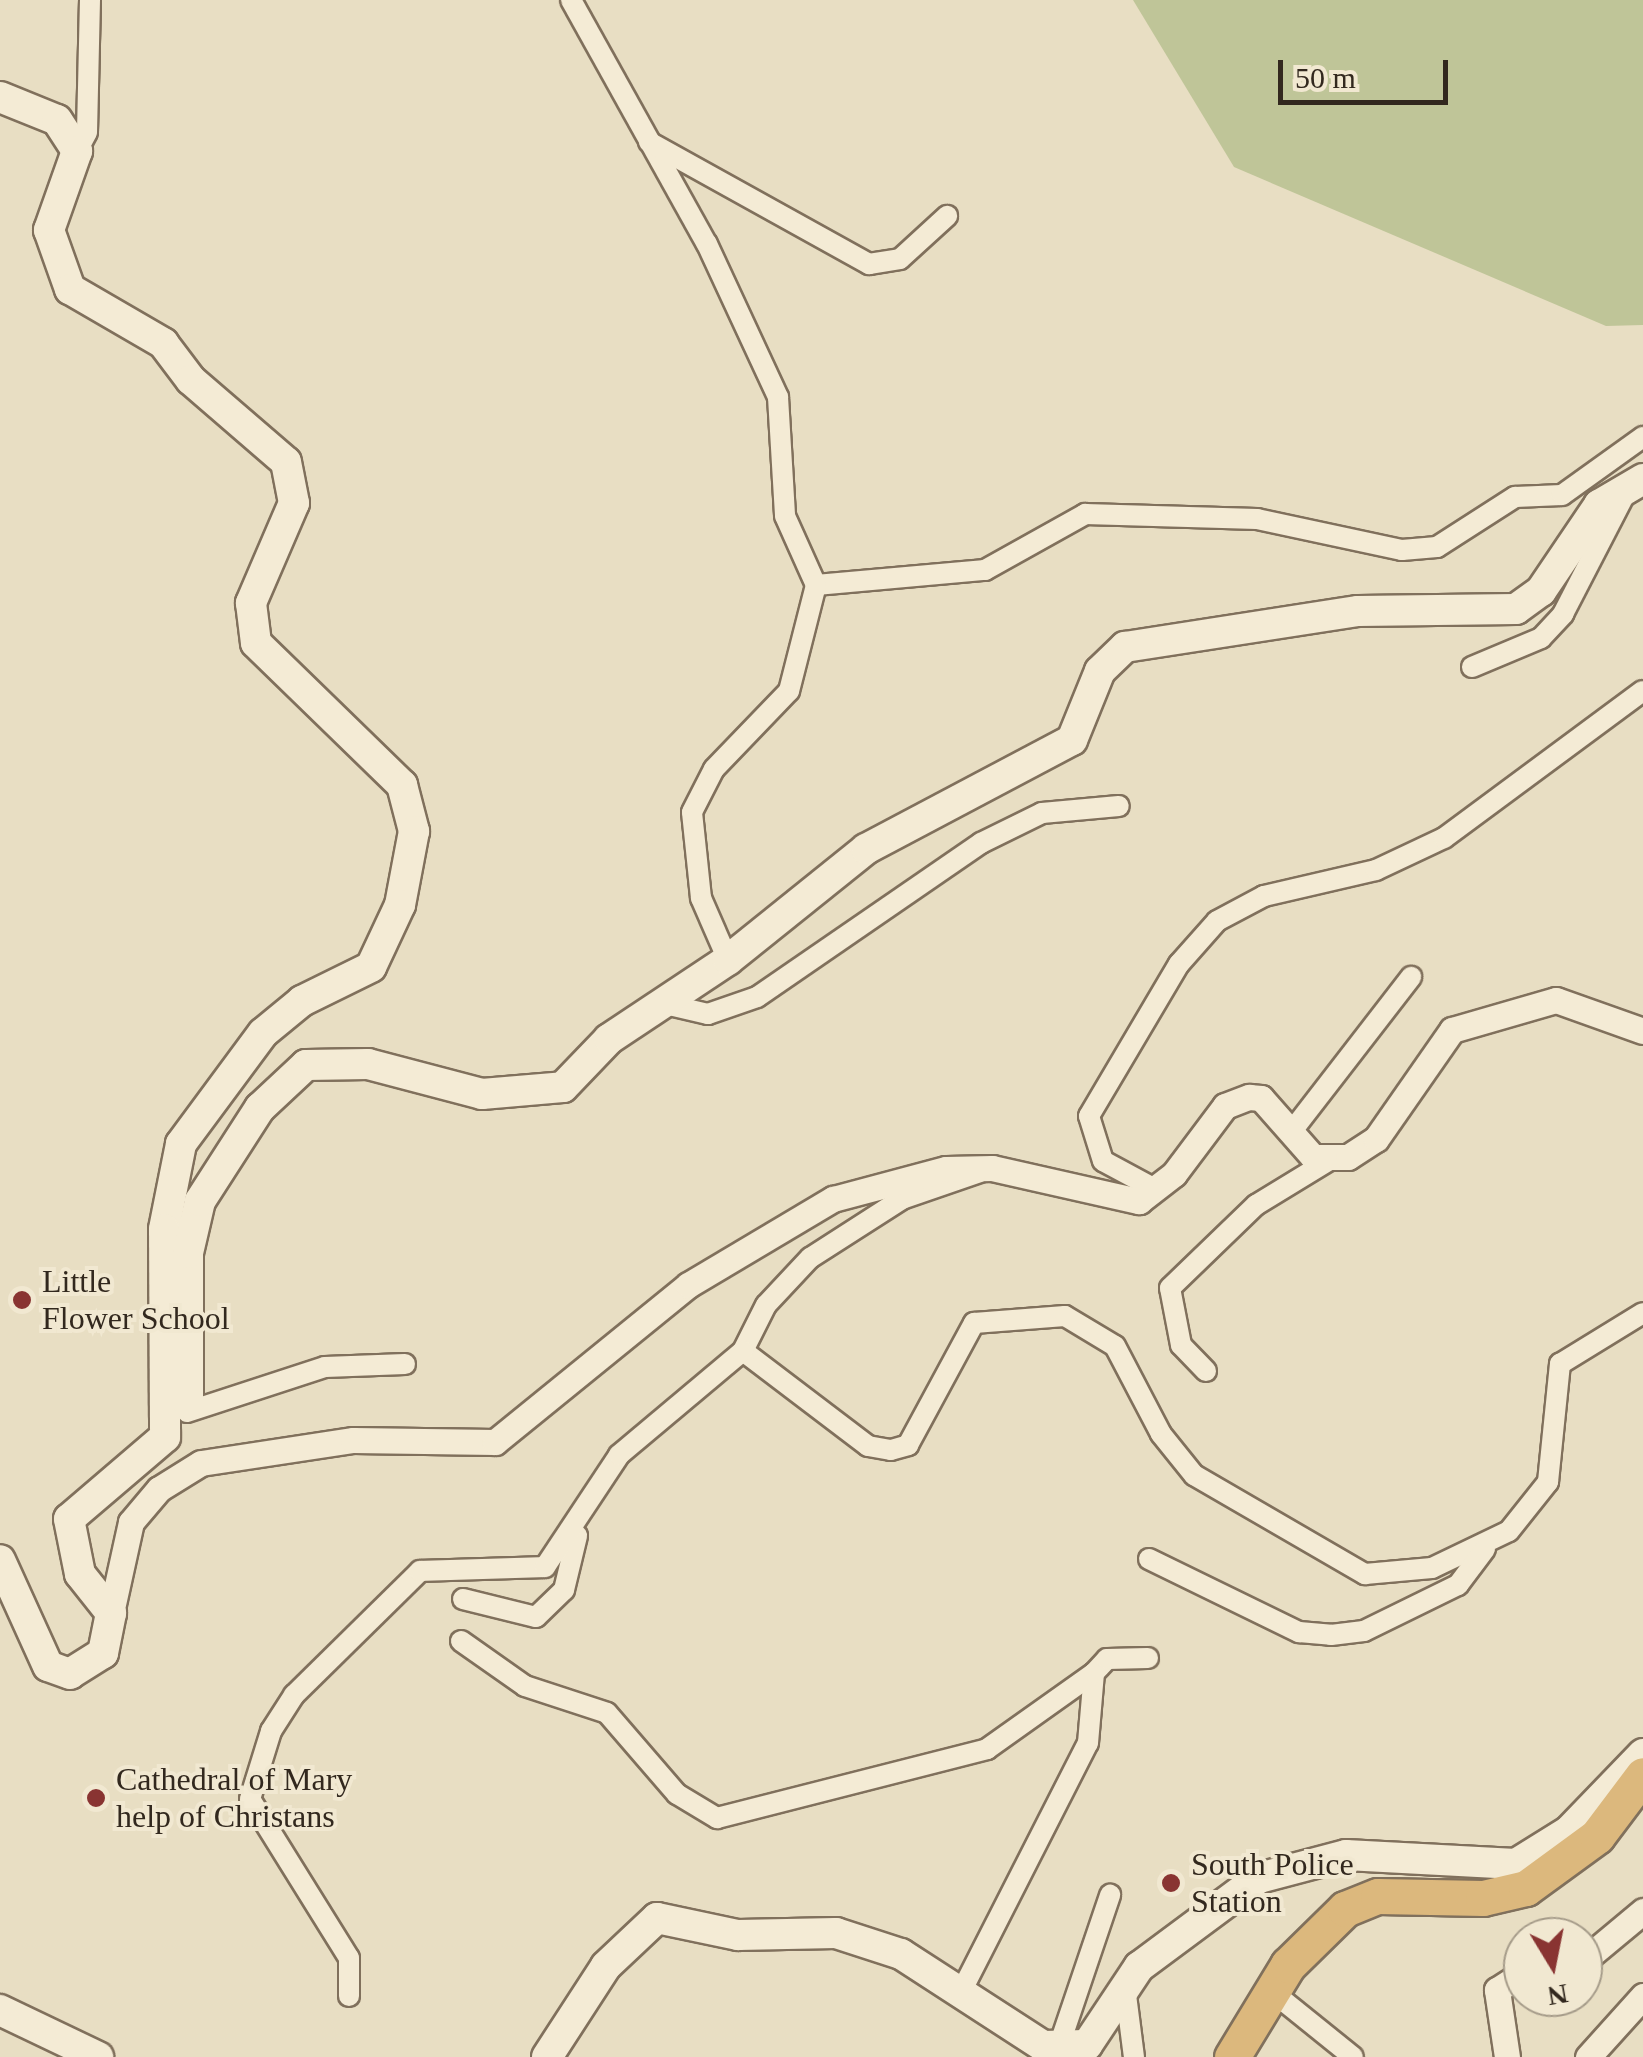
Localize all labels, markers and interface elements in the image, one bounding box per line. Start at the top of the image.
scale bar [1283,40,1453,102]
text: 50 m [1295,61,1356,94]
place label: Little Flower School [42,1263,230,1338]
marker: Little Flower School [11,1289,33,1311]
place label: Cathedral of Mary help of Christans [116,1761,352,1836]
marker: Cathedral of Mary help of Christans [85,1787,107,1809]
place label: South Police Station [1191,1846,1354,1921]
marker: South Police Station [1160,1872,1182,1894]
north arrow [1503,1917,1603,2017]
text: N [1545,1978,1571,2012]

